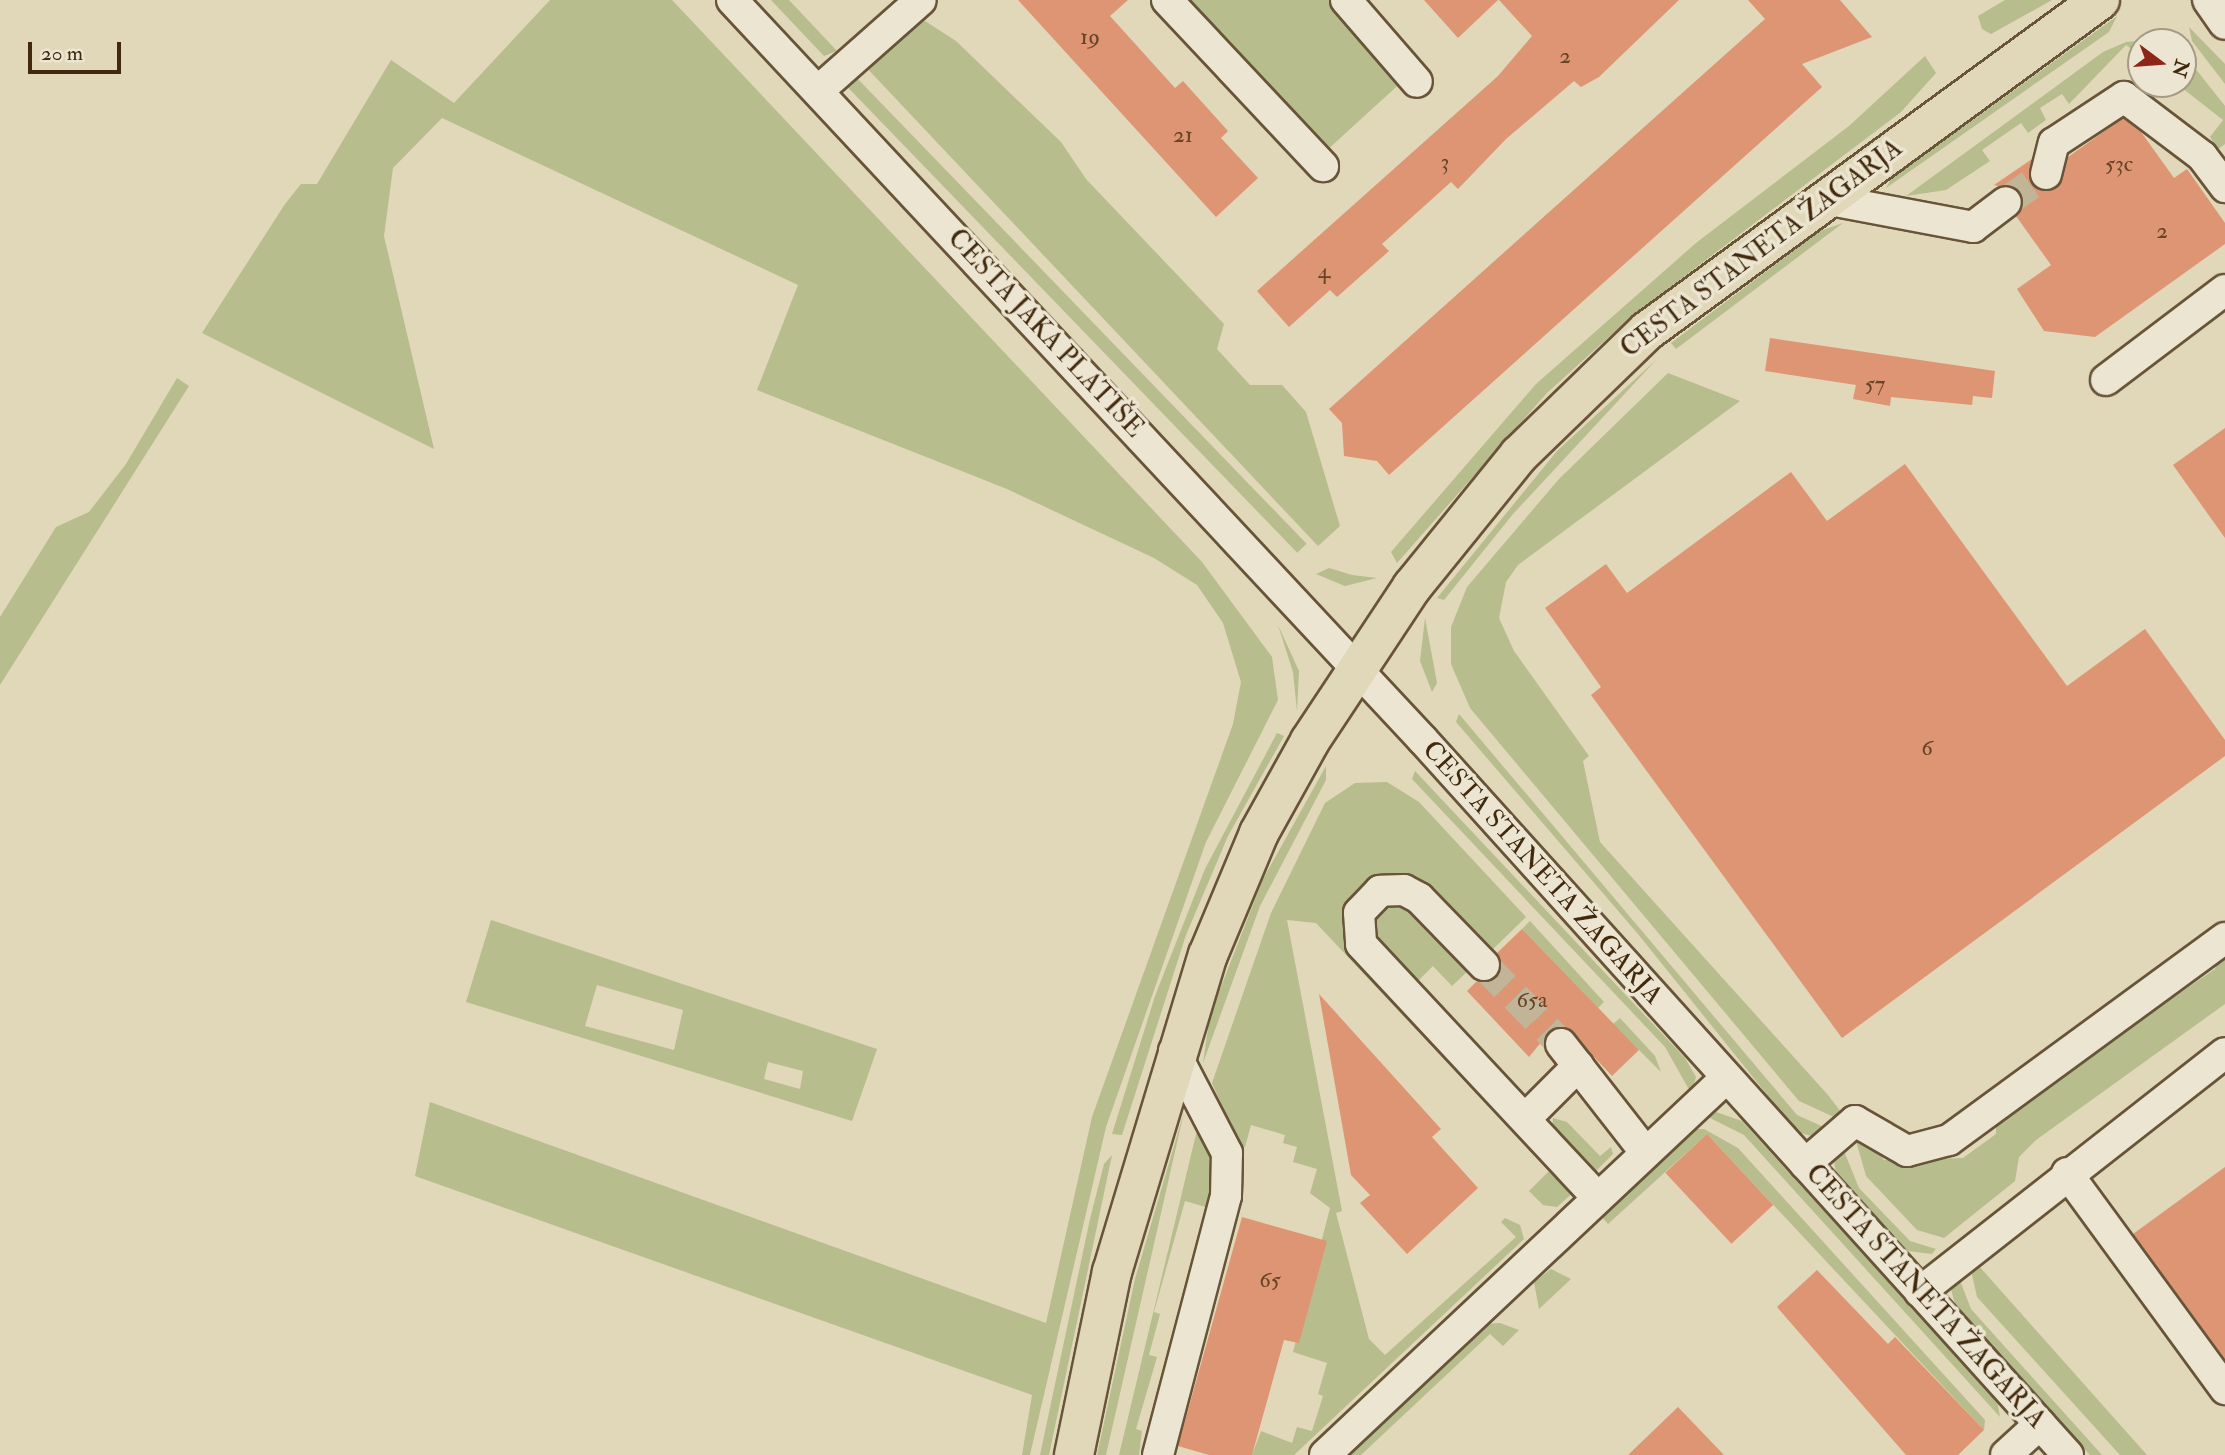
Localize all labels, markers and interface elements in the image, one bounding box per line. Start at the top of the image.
house number: 19 [1080,23,1100,51]
scale bar [32,28,124,72]
north arrow [2127,28,2197,98]
text: 20 m [41,40,83,67]
house number: 2 [1559,42,1571,70]
text: N [2166,57,2194,80]
house number: 21 [1173,121,1193,149]
street label: CESTA STANETA ŽAGARJA [1615,133,1909,365]
house number: 3 [1441,148,1449,176]
house number: 53c [2105,150,2133,178]
house number: 2 [2156,217,2168,245]
street label: CESTA JAKA PLATIŠE [940,223,1150,445]
house number: 4 [1318,257,1330,285]
house number: 57 [1865,370,1885,398]
house number: 6 [1921,734,1933,762]
street label: CESTA STANETA ŽAGARJA [1415,735,1669,1011]
house number: 65a [1516,986,1548,1014]
street label: CESTA STANETA ŽAGARJA [1798,1159,2052,1435]
house number: 65 [1259,1266,1281,1294]

